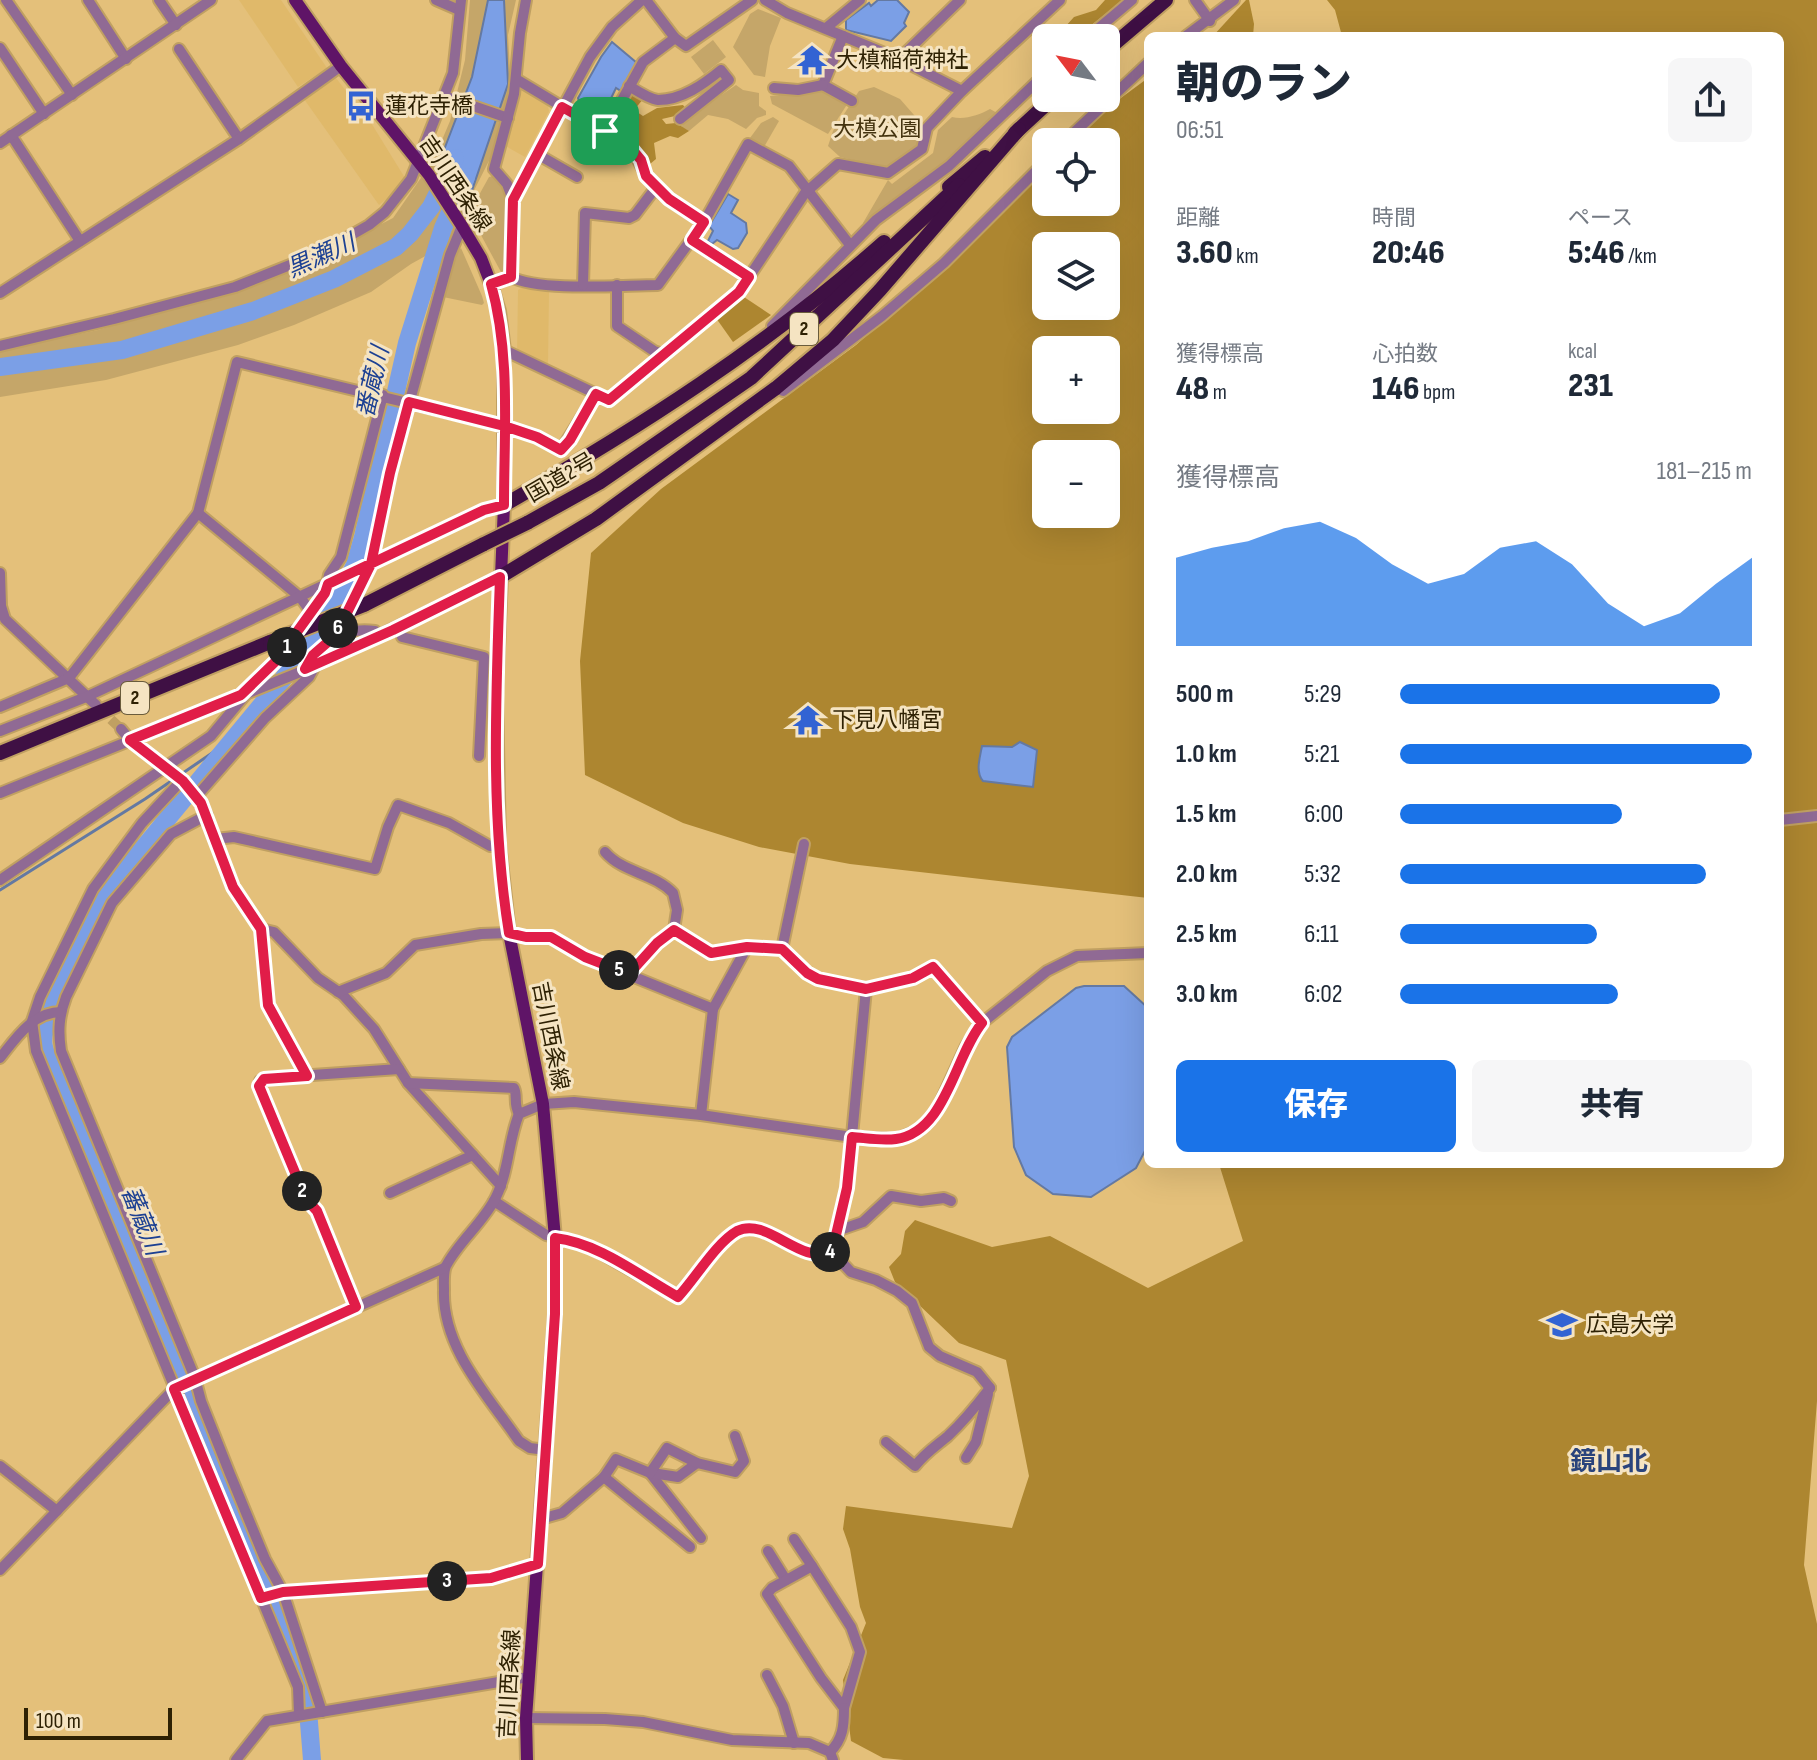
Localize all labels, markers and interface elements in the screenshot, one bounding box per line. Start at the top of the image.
north arrow [1032,24,1120,112]
map controls [1032,24,1120,528]
temple icon: 大槙稲荷神社 [795,43,829,77]
place label: 大槙稲荷神社 [836,47,968,74]
text: 朝のラン [1176,58,1352,111]
button: share [1668,58,1752,142]
bus stop icon: 蓮花寺橋 [344,89,378,123]
place label: 蓮花寺橋 [385,93,473,120]
pin [571,97,639,165]
icon: arrive [583,109,627,153]
text: 06:51 [1176,115,1223,146]
park label: 大槙公園 [833,116,921,143]
button: locate [1032,128,1120,216]
street label: 吉川西条線 [413,131,497,237]
text: 距離 [1176,205,1220,232]
text: 時間 [1372,205,1416,232]
text: ペース [1568,205,1633,232]
water label: 黒瀬川 [282,227,363,284]
button: layers [1032,232,1120,320]
text: 3.60 [1176,232,1233,273]
text: 20:46 [1372,232,1445,273]
text: 5:46 [1568,232,1625,273]
text: km [1233,243,1259,270]
text: /km [1625,243,1657,270]
road number: 2 [790,313,818,345]
button: + [1032,336,1120,424]
text: kcal [1568,338,1597,365]
water label: 番蔵川 [351,341,396,420]
text: 獲得標高 [1176,341,1264,368]
text: 心拍数 [1372,341,1438,368]
text: 231 [1568,365,1613,406]
text: 48 [1176,368,1209,409]
text: 146 [1372,368,1419,409]
text: m [1209,379,1227,406]
text: bpm [1419,379,1455,406]
button: − [1032,440,1120,528]
street label: 国道2号 [522,448,600,508]
text: 181–215 m [1657,456,1752,487]
text: 獲得標高 [1176,463,1280,494]
pin: 6 [318,608,358,648]
text: 6 [333,614,343,641]
pin: 1 [267,627,307,667]
text: 1 [283,633,291,660]
text: 500 m [1176,679,1233,710]
text: 5:29 [1304,679,1342,710]
road number: 2 [121,682,149,714]
temple icon: 下見八幡宮 [791,703,825,737]
place label: 下見八幡宮 [832,707,942,734]
text: 1.0 km [1176,739,1237,770]
text: 5:21 [1304,739,1339,770]
text: 1.5 km [1176,799,1236,830]
text: 6:00 [1304,799,1343,830]
text: 2.0 km [1176,859,1237,890]
text: 5:32 [1304,859,1341,890]
text: 2.5 km [1176,919,1237,950]
text: 6:11 [1304,919,1339,950]
pin: 5 [599,950,639,990]
text: 5 [614,956,624,983]
street label: 吉川西条線 [526,979,574,1093]
text: 3.0 km [1176,979,1238,1010]
text: 6:02 [1304,979,1343,1010]
button: 保存 [1176,1060,1456,1152]
button: 共有 [1472,1060,1752,1152]
pin: 2 [282,1171,322,1211]
text: 2 [297,1177,307,1204]
water label: 蕃蔵川 [115,1182,170,1263]
pin: 4 [810,1232,850,1272]
text: 4 [825,1238,835,1265]
school or university icon: 広島大学 [1545,1308,1579,1342]
place label: 広島大学 [1586,1312,1674,1339]
district label: 鏡山北 [1570,1447,1648,1478]
pin: 3 [427,1561,467,1601]
text: 3 [442,1567,452,1594]
street label: 吉川西条線 [494,1628,526,1740]
scale bar [24,1704,172,1740]
text: 100 m [36,1708,81,1735]

